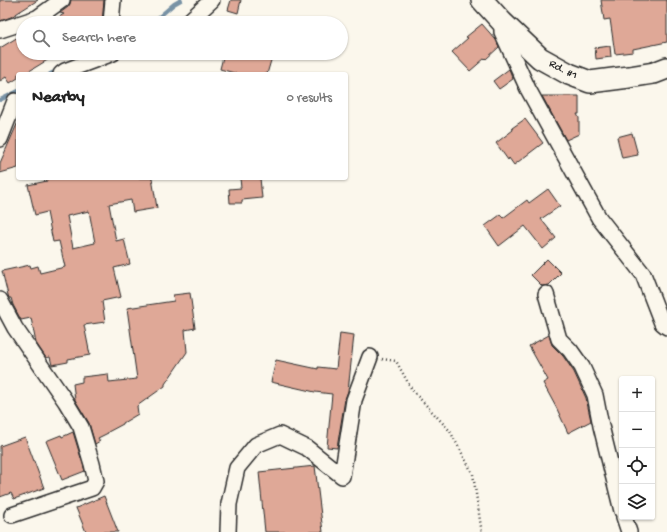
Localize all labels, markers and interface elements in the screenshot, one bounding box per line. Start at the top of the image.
search box [16,16,348,60]
icon: search [30,27,52,49]
text: Search here [62,29,136,47]
street label: Rd. #1 [546,57,579,83]
text: Nearby [32,88,85,108]
text: 0 results [286,91,332,106]
map controls [619,376,655,520]
button: + [619,376,655,412]
button: − [619,412,655,448]
button: locate [619,448,655,484]
button: layers [619,484,655,520]

